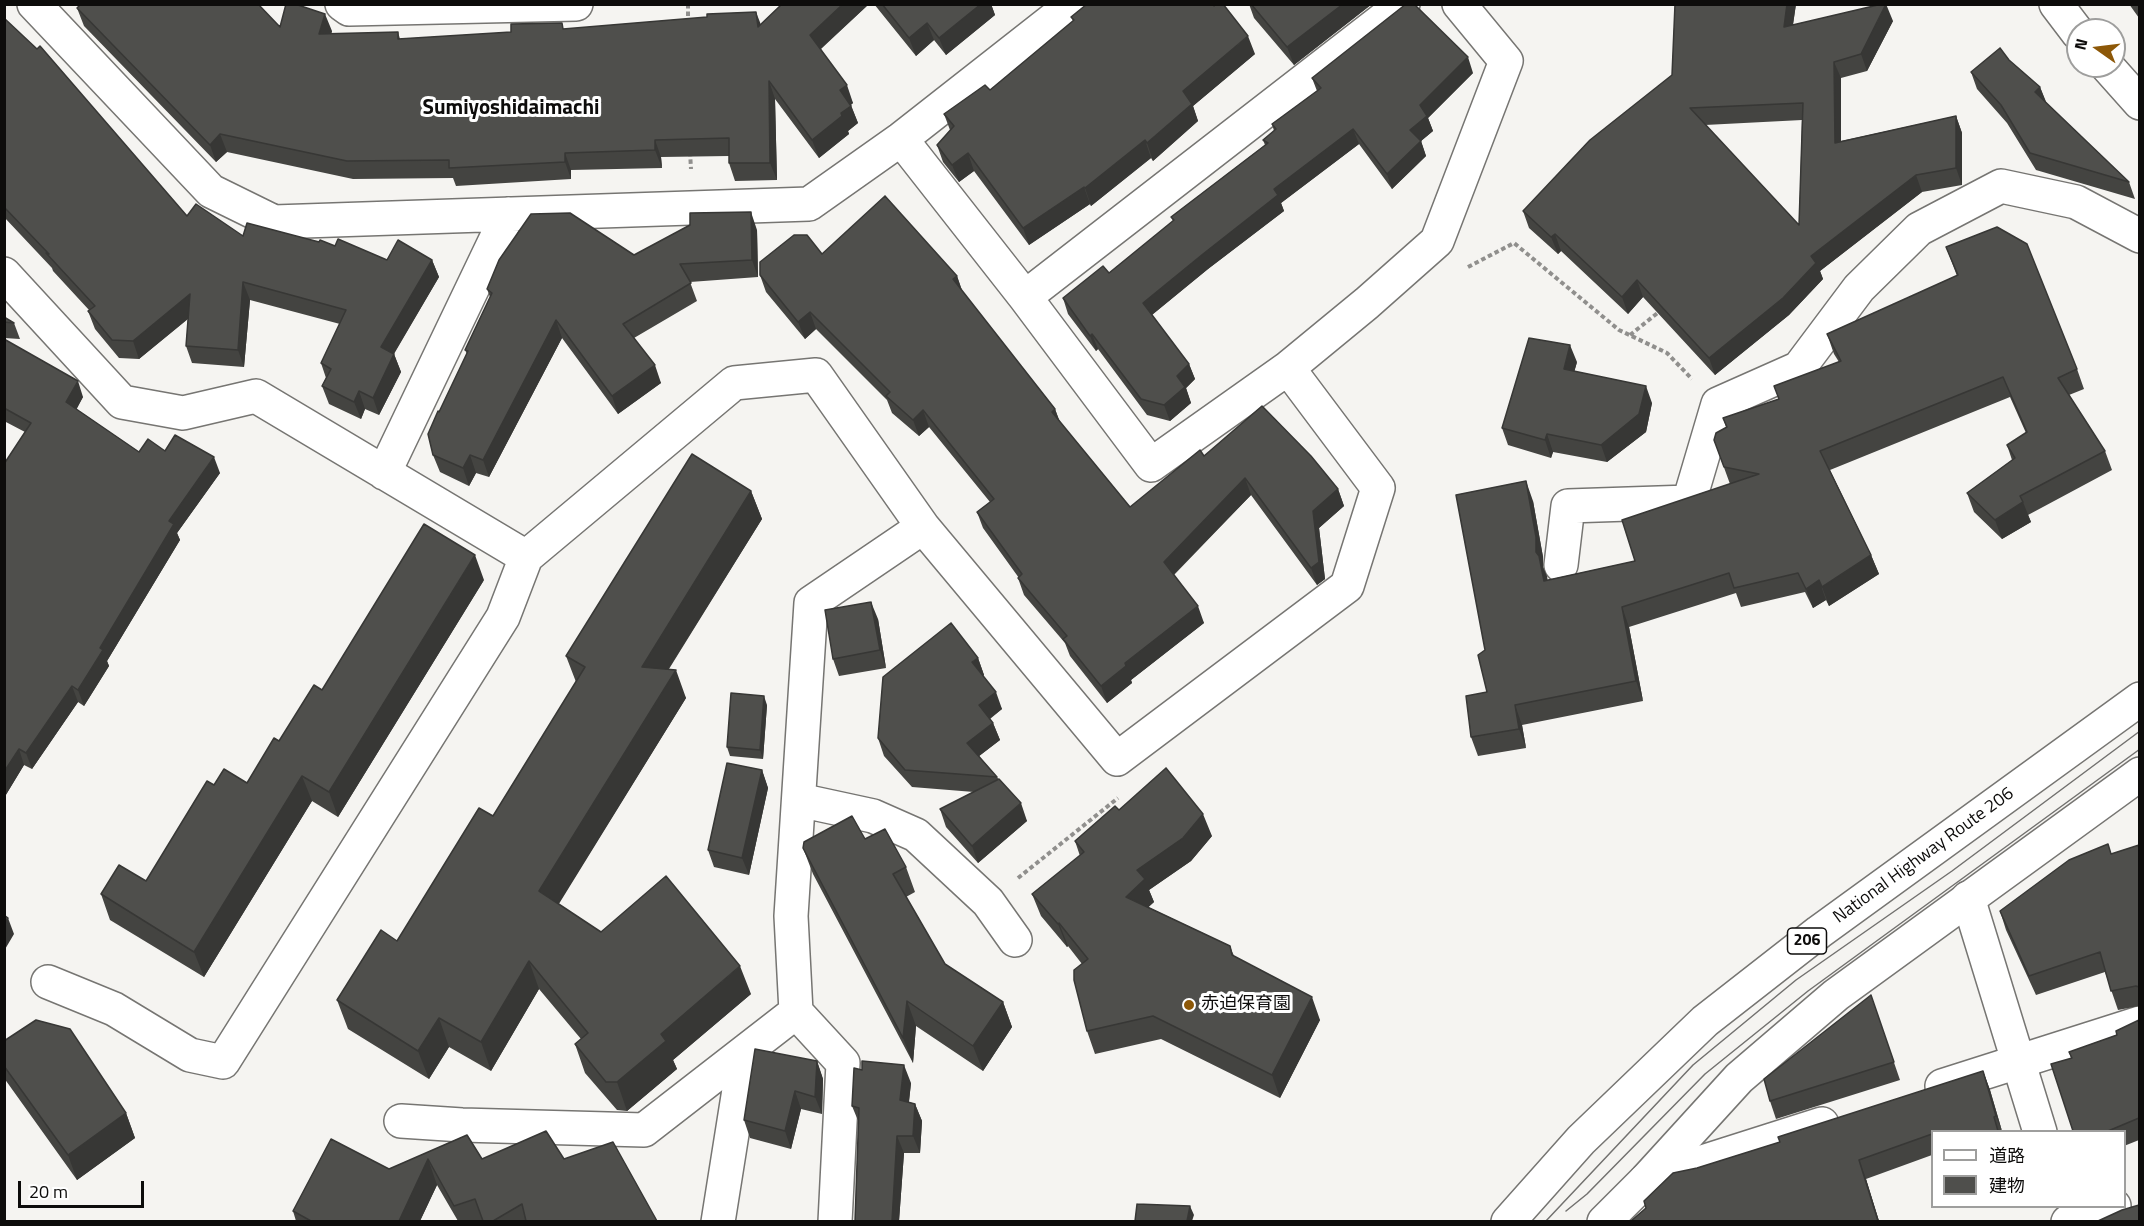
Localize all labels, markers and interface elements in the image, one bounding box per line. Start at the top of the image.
north arrow [2066,18,2126,78]
text: N [2067,36,2093,52]
district label: Sumiyoshidaimachi [423,96,599,122]
street label: National Highway Route 206 [1830,783,2018,929]
road number: 206 [1788,928,1826,954]
place label: 赤迫保育園 [1201,994,1291,1016]
marker: 赤迫保育園 [1182,998,1196,1012]
legend [1931,1130,2126,1208]
text: 道路 [1989,1142,2025,1169]
scale bar [21,1169,147,1207]
text: 建物 [1989,1172,2025,1199]
text: 20 m [29,1178,68,1205]

